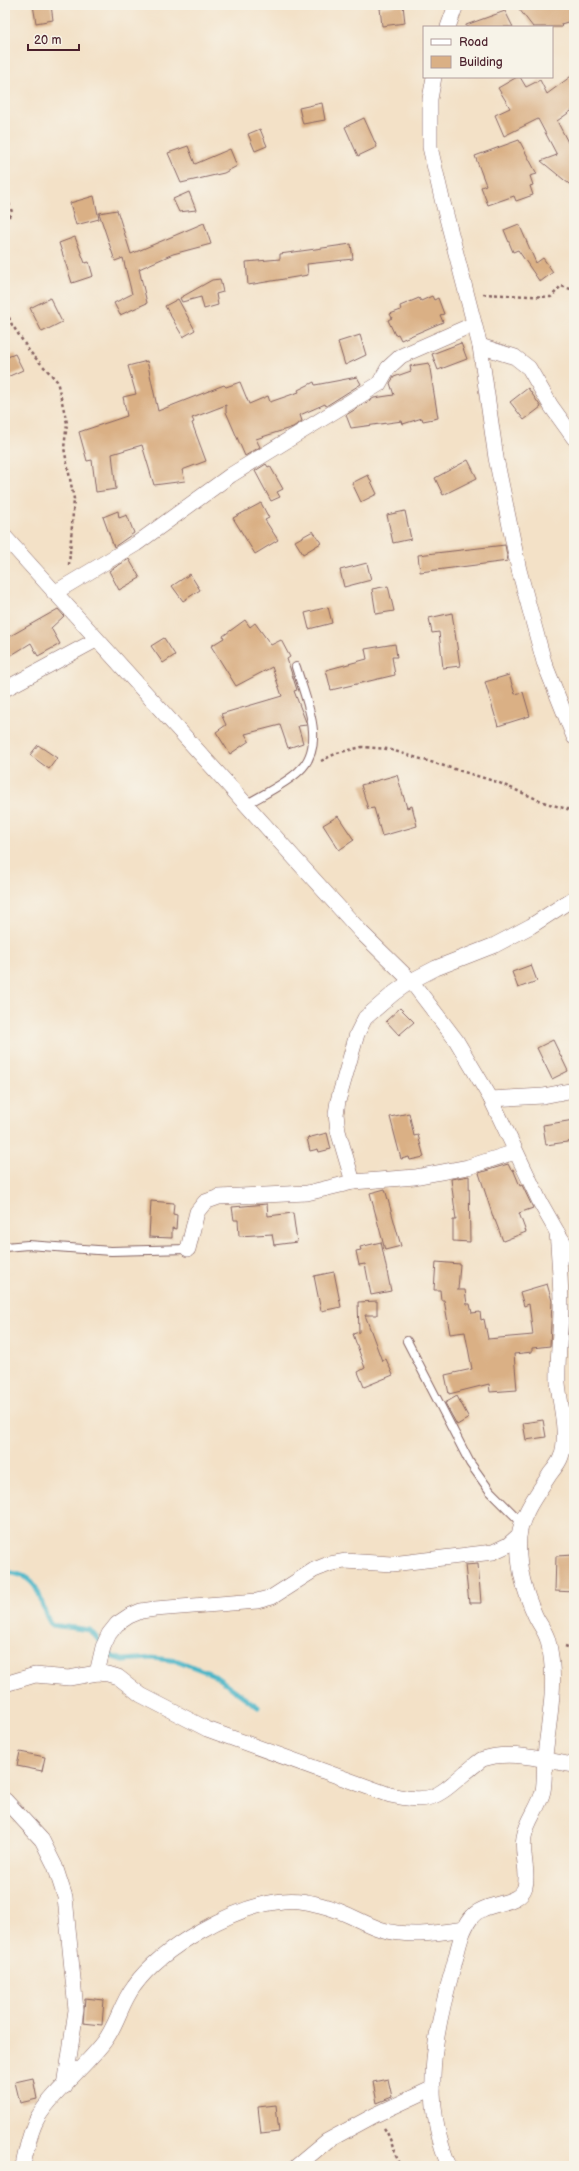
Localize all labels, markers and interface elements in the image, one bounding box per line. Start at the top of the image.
scale bar [28,26,79,52]
legend [423,26,553,78]
text: 20 m [34,33,61,48]
text: Road [459,35,488,50]
text: Building [459,55,503,70]

